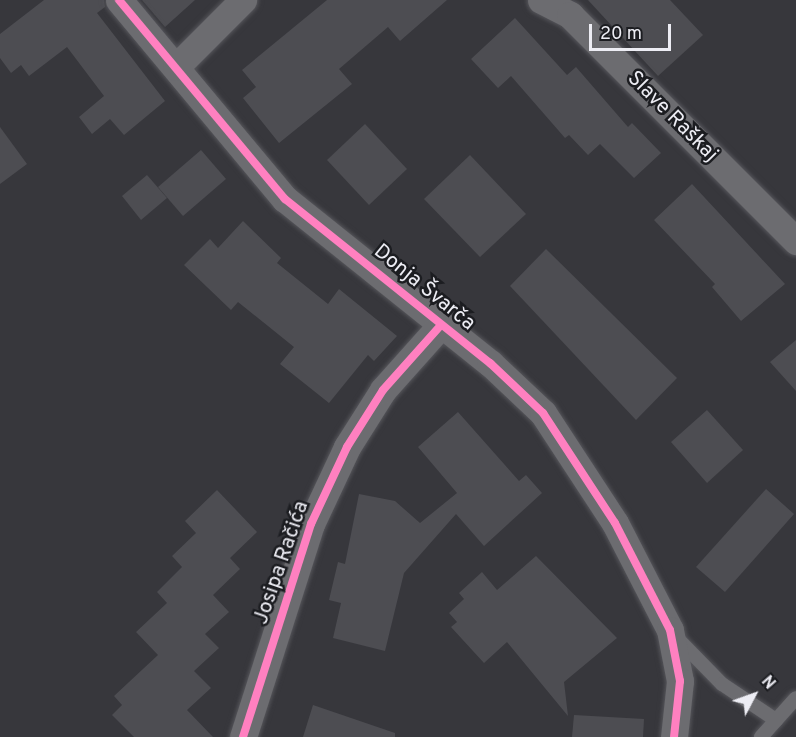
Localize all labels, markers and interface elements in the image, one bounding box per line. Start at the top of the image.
scale bar [592,12,674,50]
text: 20 m [600,23,642,46]
street label: Slave Raškaj [621,66,723,168]
street label: Donja Švarča [368,239,480,337]
street label: Josipa Račića [249,498,315,628]
north arrow [724,665,784,725]
text: N [756,672,779,694]

